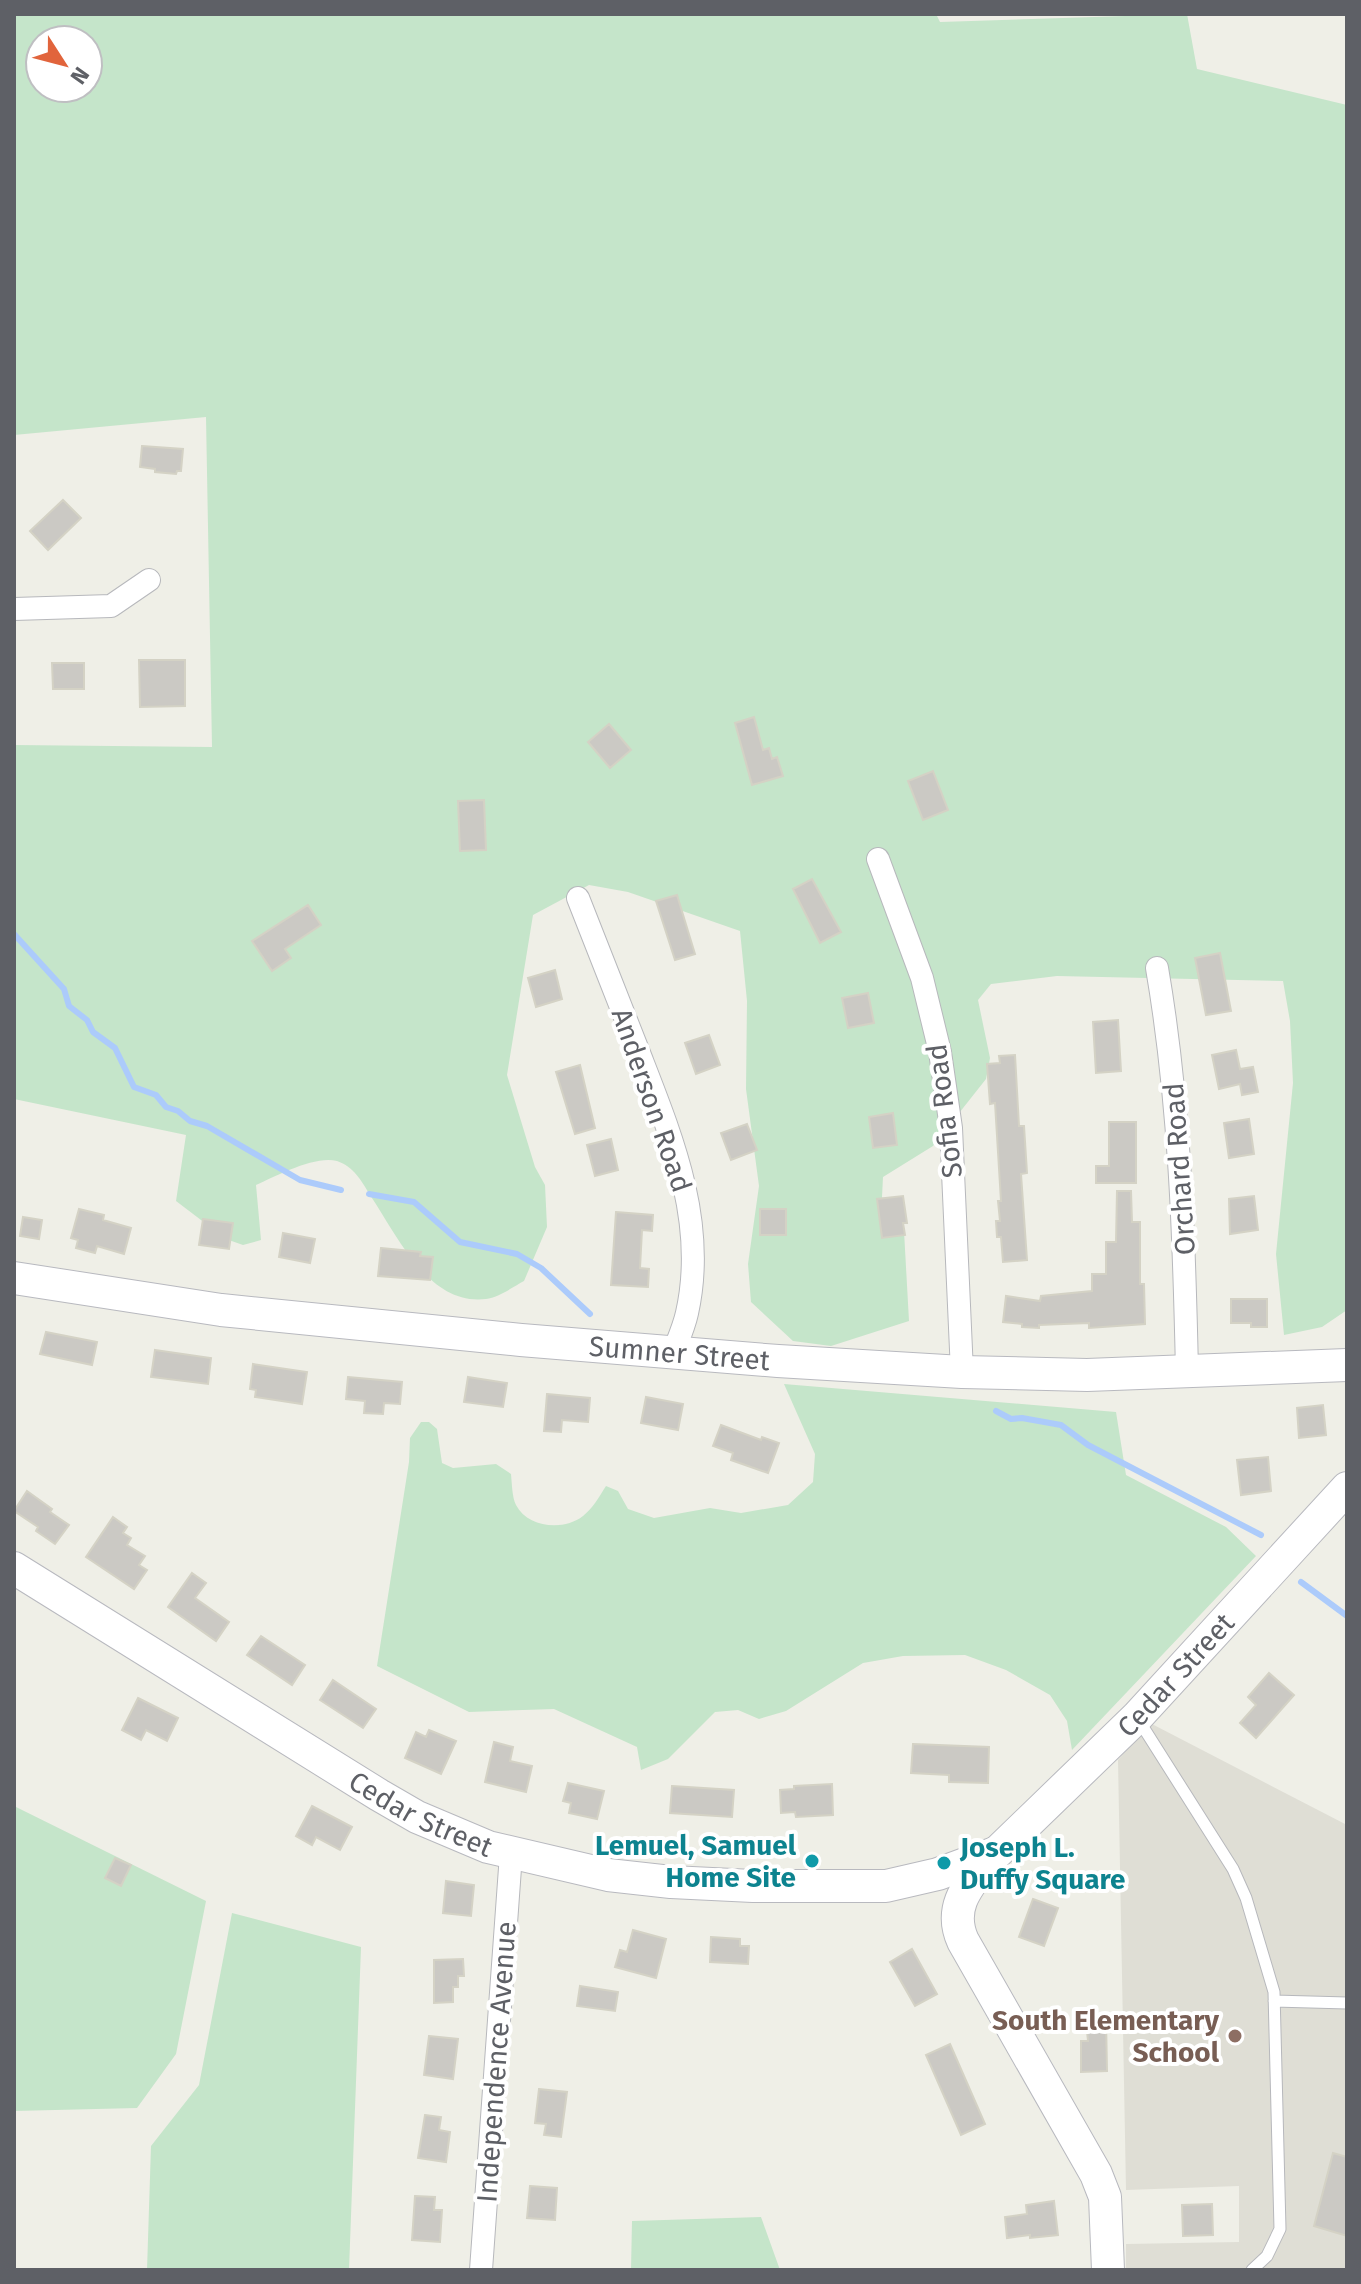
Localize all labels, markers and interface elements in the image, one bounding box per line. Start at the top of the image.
north arrow [24,24,104,104]
text: N [65,62,95,89]
street label: Anderson Road [605,1004,698,1197]
street label: Sofia Road [920,1042,969,1180]
street label: Orchard Road [1157,1081,1202,1256]
street label: Sumner Street [588,1330,772,1377]
street label: Cedar Street [1111,1606,1242,1744]
street label: Cedar Street [343,1764,498,1864]
place label: Lemuel, Samuel Home Site [595,1829,797,1894]
place label: Joseph L. Duffy Square [959,1831,1125,1896]
marker: Lemuel, Samuel Home Site [803,1852,821,1870]
marker: Joseph L. Duffy Square [935,1854,953,1872]
street label: Independence Avenue [470,1920,523,2204]
place label: South Elementary School [992,2004,1220,2069]
marker: South Elementary School [1226,2027,1244,2045]

